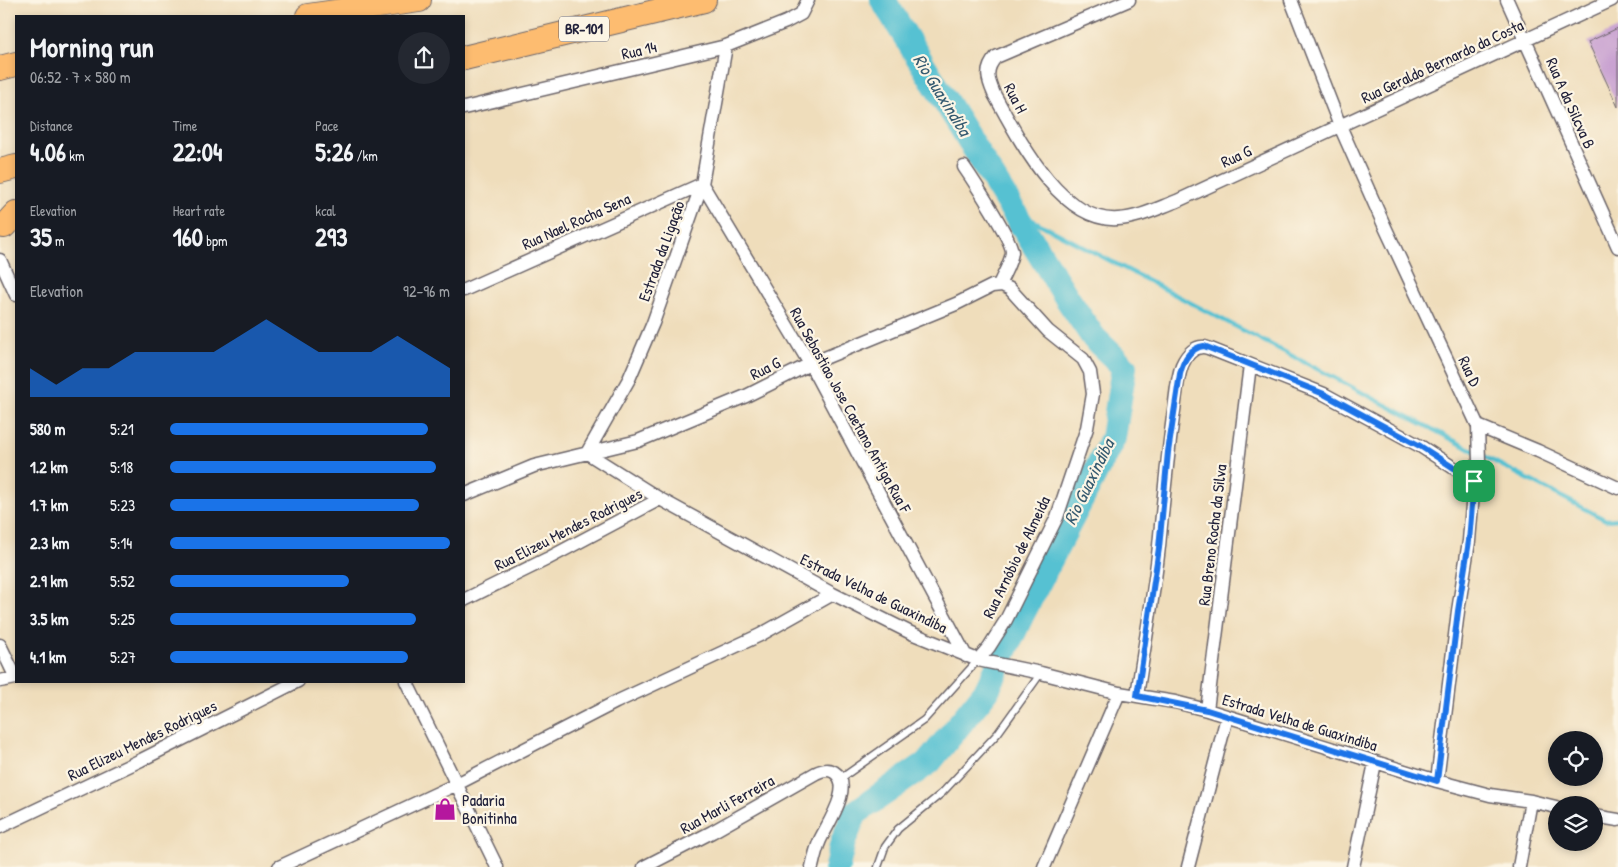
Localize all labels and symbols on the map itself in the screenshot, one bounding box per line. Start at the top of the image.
street label: Rua Geraldo Bernardo da Costa [1357,14,1527,108]
road number: BR-101 [559,16,609,42]
street label: Rua 14 [619,35,659,65]
water label: Rio Guaxindiba [907,49,978,142]
street label: Rua A da Silcva B [1541,54,1601,152]
street label: Rua H [999,79,1033,117]
street label: Rua G [1217,139,1255,173]
street label: Rua Nael Rocha Sena [518,187,634,255]
street label: Estrada da Ligação [633,197,690,304]
street label: Rua Sebastiao Jose Caetano Antiga Rua F [785,303,917,518]
street label: Rua G [746,351,784,385]
street label: Rua D [1453,352,1487,390]
water label: Rio Guaxindiba [1057,433,1121,529]
pin [1453,460,1495,502]
street label: Rua Breno Rocha da Silva [1192,463,1232,607]
street label: Rua Elizeu Mendes Rodrigues [490,482,646,576]
street label: Rua Arnóbio de Almeida [977,492,1055,622]
street label: Estrada Velha de Guaxindiba [797,548,951,638]
street label: Estrada Velha de Guaxindiba [1220,688,1380,756]
street label: Rua Elizeu Mendes Rodrigues [64,694,220,786]
street label: Rua Marli Ferreira [676,769,778,839]
place label: Padaria Bonitinha [462,789,517,829]
shop icon: Padaria Bonitinha [432,796,458,822]

